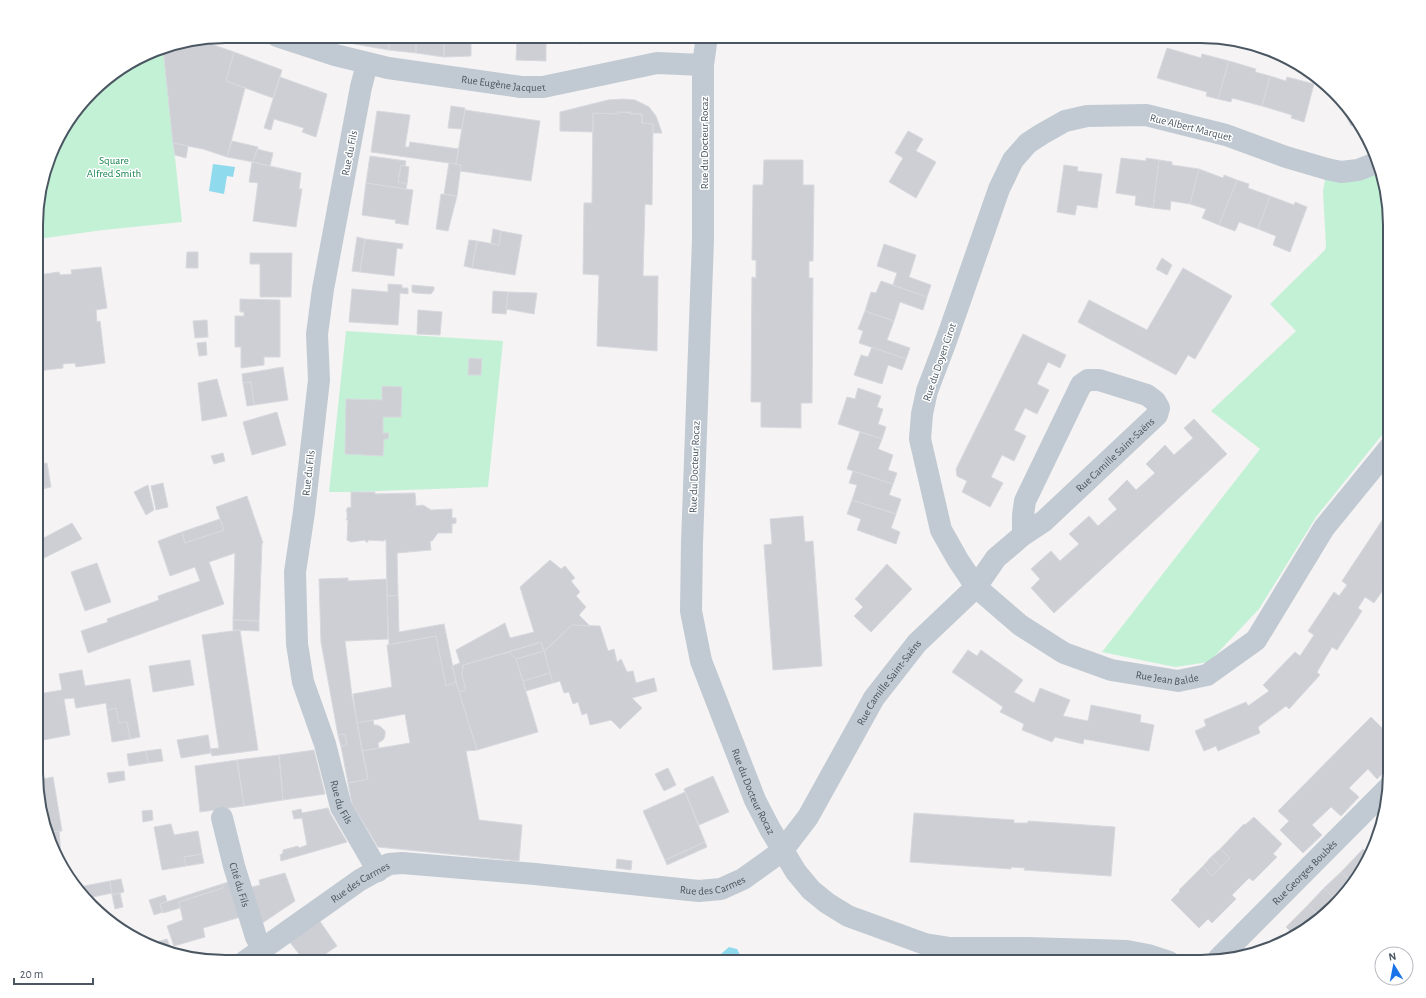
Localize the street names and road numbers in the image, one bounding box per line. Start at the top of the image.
street label: Rue Eugène Jacquet [461,74,547,93]
street label: Rue du Docteur Rocaz [699,96,710,189]
street label: Rue Albert Marquet [1149,112,1233,143]
street label: Rue du Fils [340,130,359,177]
street label: Rue du Doyen Cirot [921,321,958,403]
street label: Rue Camille Saint-Saëns [1074,416,1157,494]
street label: Rue du Docteur Rocaz [687,420,702,513]
street label: Rue du Fils [300,450,317,496]
street label: Rue Camille Saint-Saëns [855,637,923,727]
street label: Rue Jean Balde [1135,669,1200,687]
street label: Rue du Docteur Rocaz [730,747,777,837]
street label: Rue du Fils [328,779,355,826]
street label: Rue Georges Boubès [1270,838,1339,907]
street label: Rue des Carmes [329,860,391,905]
street label: Cité du Fils [227,861,251,908]
street label: Rue des Carmes [679,874,747,897]

